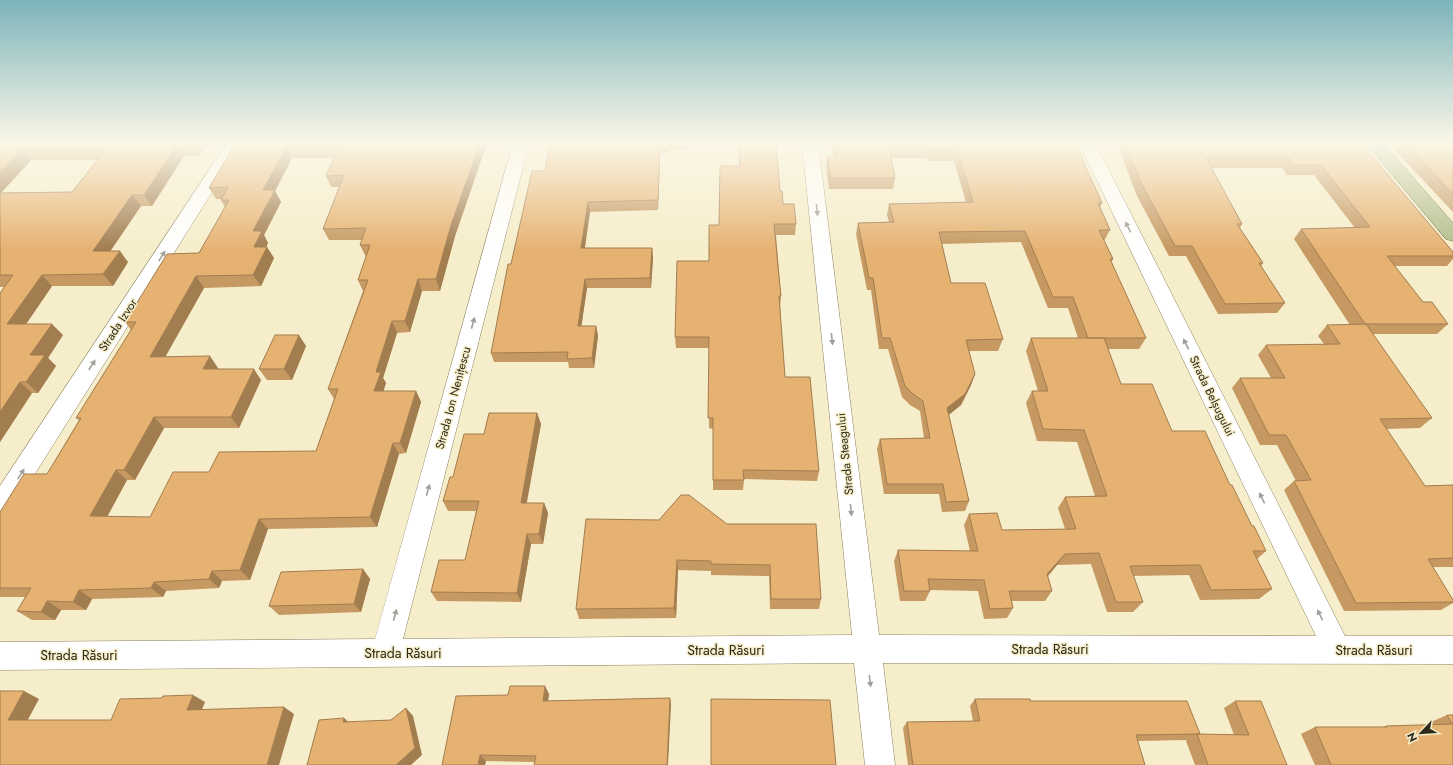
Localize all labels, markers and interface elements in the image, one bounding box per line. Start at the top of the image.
one-way arrow [814,204,820,216]
one-way arrow [1125,222,1132,233]
one-way arrow [159,250,166,262]
street label: Strada Izvor [94,294,142,355]
one-way arrow [470,317,476,329]
one-way arrow [829,333,835,345]
one-way arrow [1183,338,1189,350]
street label: Strada Ion Nenițescu [431,345,475,451]
street label: Strada Belșugului [1185,353,1239,439]
one-way arrow [88,360,96,370]
street label: Strada Steagului [832,412,858,496]
one-way arrow [17,469,25,479]
one-way arrow [426,483,432,496]
one-way arrow [1259,492,1265,504]
one-way arrow [848,504,854,516]
one-way arrow [392,609,398,621]
one-way arrow [1317,609,1323,620]
street label: Strada Răsuri [1011,639,1089,659]
street label: Strada Răsuri [687,640,765,660]
street label: Strada Răsuri [1335,640,1413,660]
street label: Strada Răsuri [364,643,442,663]
street label: Strada Răsuri [40,645,118,665]
one-way arrow [867,675,874,687]
north arrow [1401,713,1441,753]
text: N [1403,730,1421,745]

